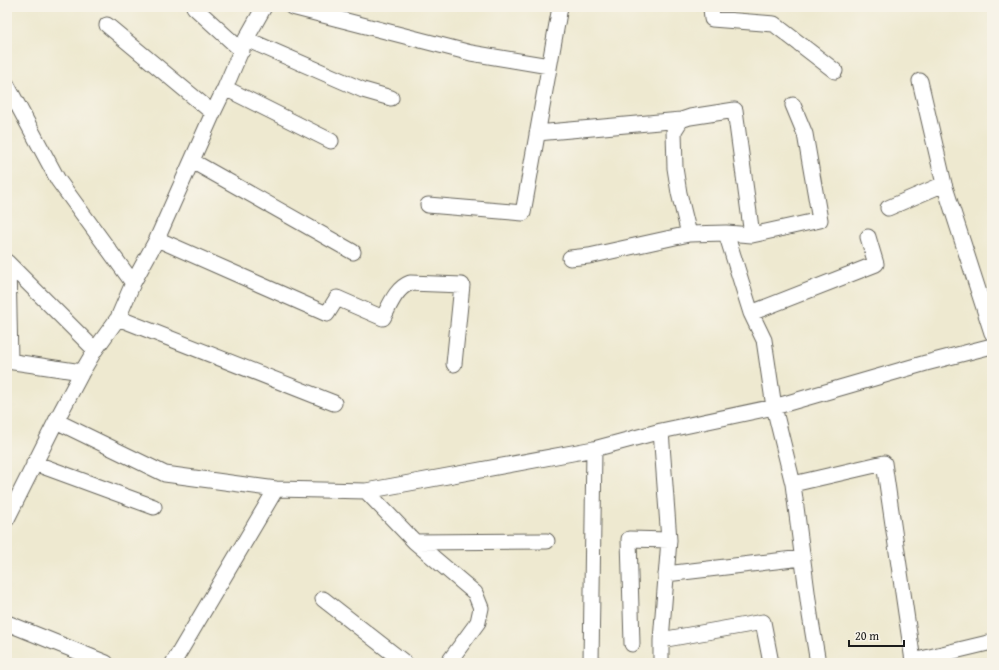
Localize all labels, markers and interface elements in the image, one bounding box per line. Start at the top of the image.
scale bar [849,622,904,648]
text: 20 m [855,627,879,644]

